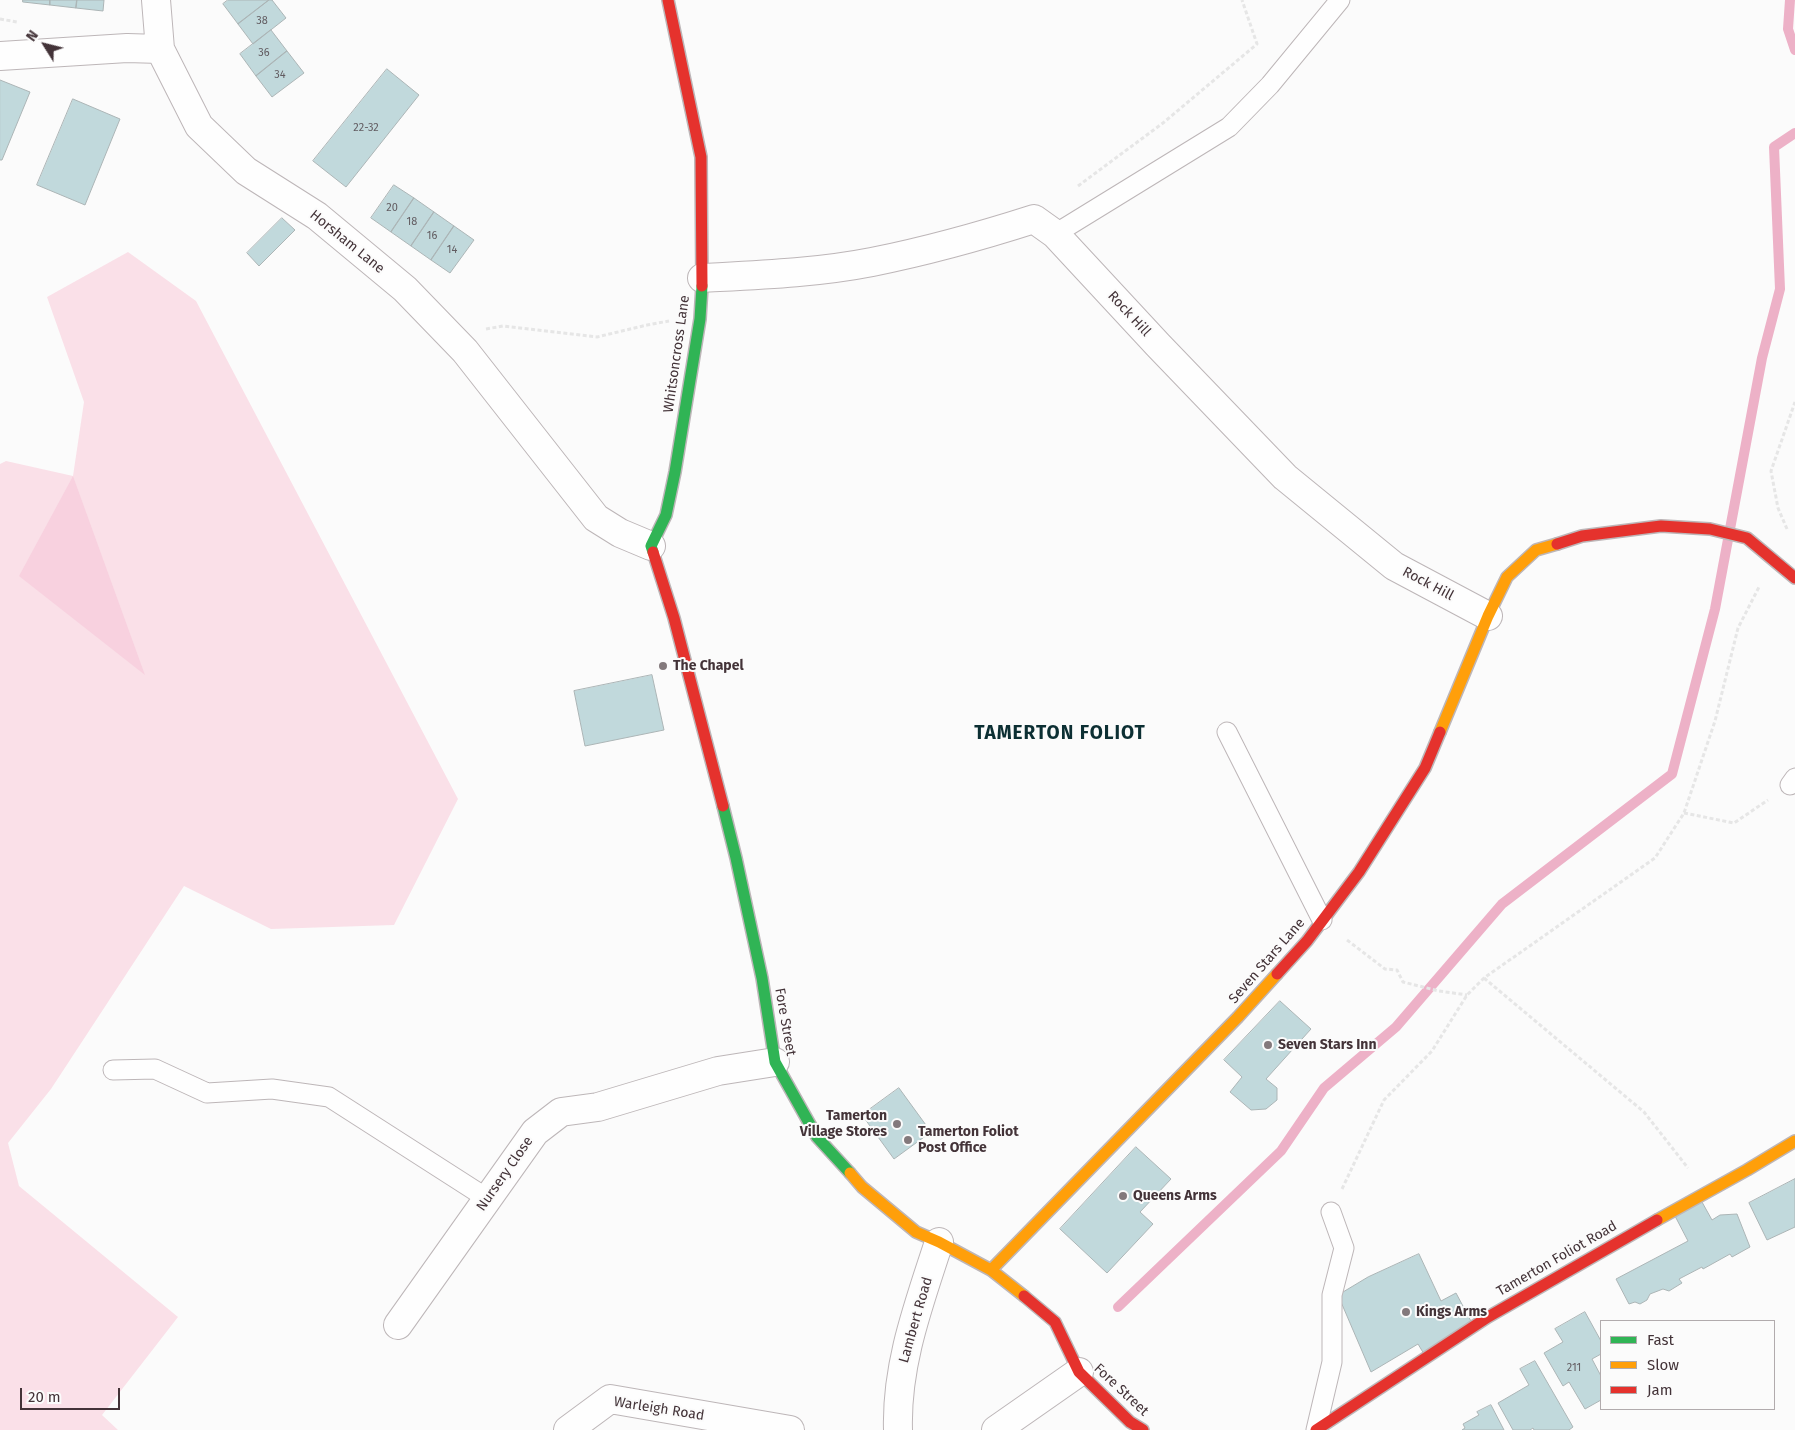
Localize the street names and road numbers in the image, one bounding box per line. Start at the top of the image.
street label: Horsham Lane [306,207,388,277]
street label: Rock Hill [1104,288,1154,340]
street label: Whitsoncross Lane [660,294,694,414]
street label: Rock Hill [1399,564,1457,604]
street label: Seven Stars Lane [1225,915,1309,1007]
street label: Fore Street [771,987,799,1057]
street label: Nursery Close [473,1133,537,1215]
street label: Tamerton Foliot Road [1494,1218,1620,1300]
street label: Lambert Road [896,1275,936,1365]
street label: Fore Street [1090,1360,1152,1420]
street label: Warleigh Road [613,1394,705,1424]

